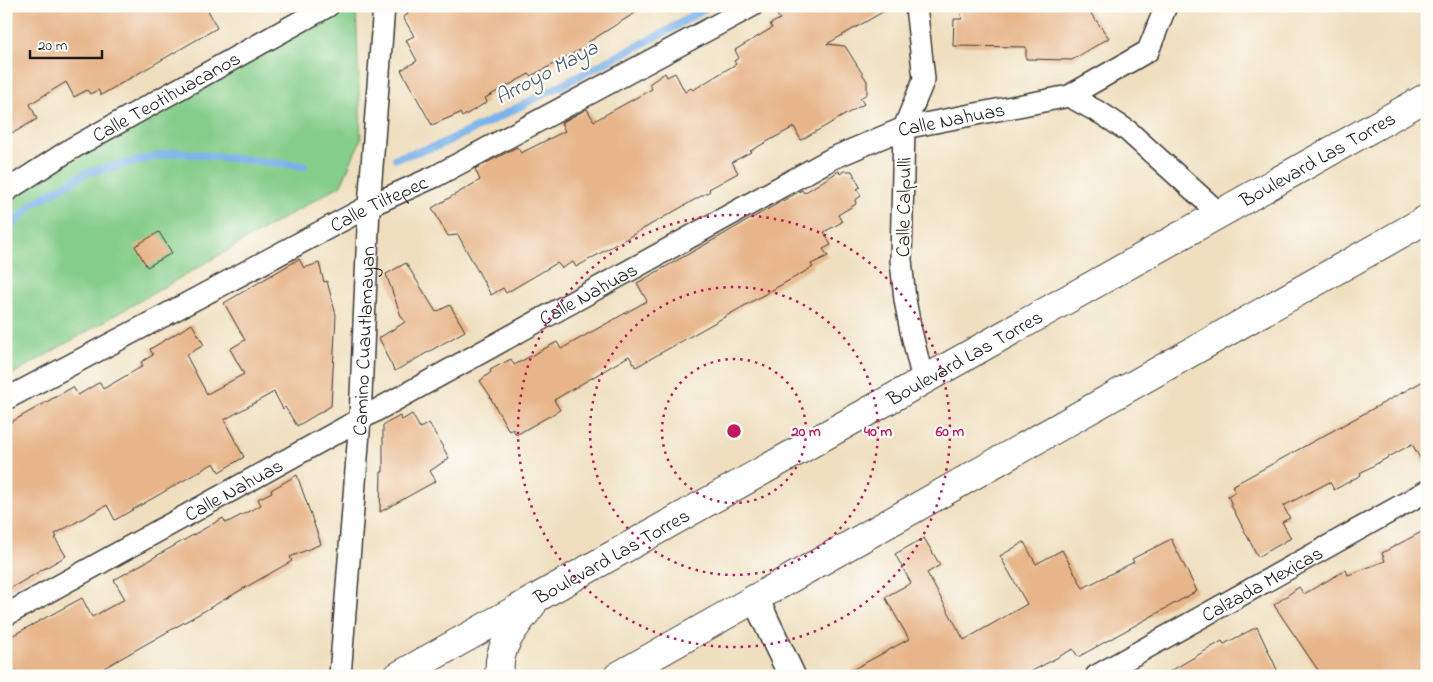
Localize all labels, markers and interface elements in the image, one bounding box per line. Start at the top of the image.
scale bar [30,28,102,60]
water label: Arroyo Maya [490,34,604,113]
text: 20 m [38,35,68,57]
street label: Calle Teotihuacanos [88,45,247,151]
street label: Calle Nahuas [894,97,1008,146]
street label: Boulevard Las Torres [1235,105,1402,217]
street label: Calle Calpulli [890,157,921,257]
street label: Calle Tiltepec [326,169,433,241]
street label: Camino Cuautlamayan [347,245,384,437]
street label: Calle Nahuas [535,257,644,335]
street label: Boulevard Las Torres [882,304,1049,415]
text: 20 m [790,421,821,443]
text: 40 m [863,421,892,443]
text: 60 m [935,421,965,443]
centre of rings [725,422,743,440]
street label: Calle Nahuas [180,452,289,530]
street label: Boulevard Las Torres [529,503,696,614]
street label: Calzada Mexicas [1197,540,1329,631]

